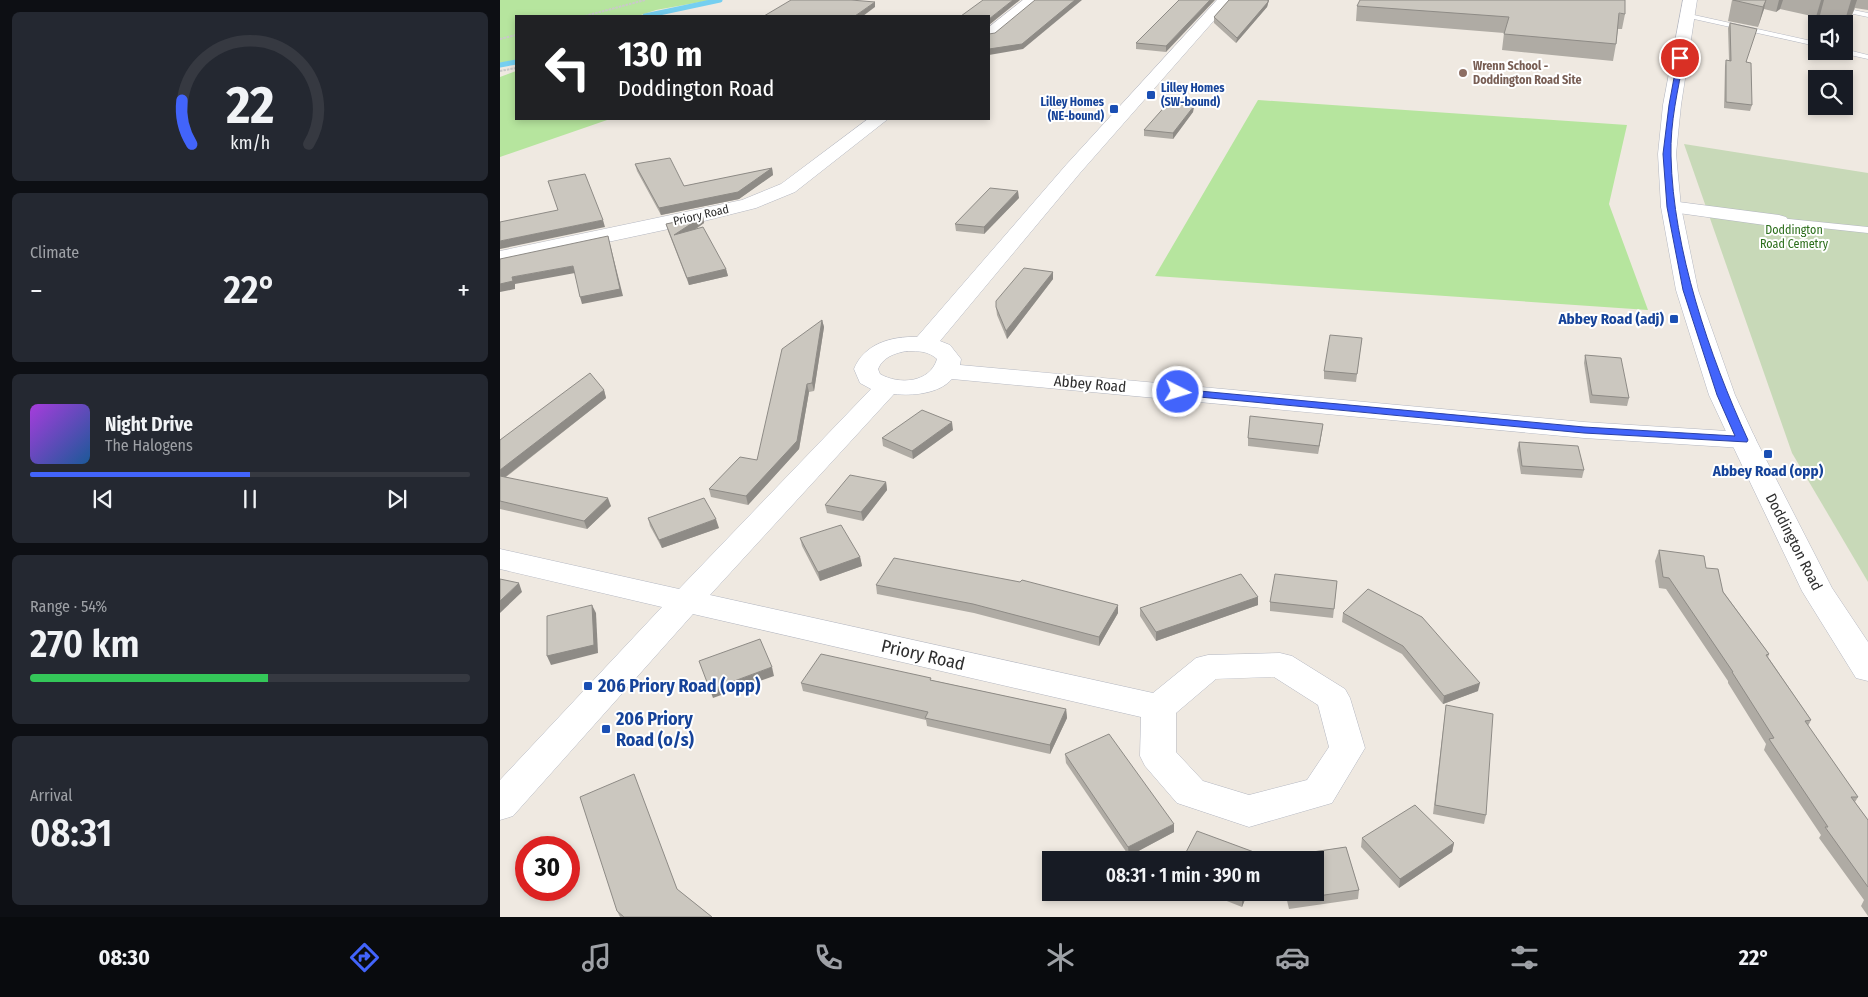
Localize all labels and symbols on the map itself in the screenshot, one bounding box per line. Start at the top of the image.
pin [1659,37,1701,79]
place label: Wrenn School - Doddington Road Site [1473,59,1582,87]
marker: Wrenn School - Doddington Road Site [1457,67,1469,79]
place label: Lilley Homes (SW-bound) [1161,81,1225,109]
marker: Lilley Homes (SW-bound) [1145,89,1157,101]
place label: Lilley Homes (NE-bound) [1040,95,1105,123]
marker: Lilley Homes (NE-bound) [1108,103,1120,115]
street label: Priory Road [672,202,730,228]
park label: Doddington Road Cemetry [1760,223,1829,251]
place label: Abbey Road (adj) [1557,310,1664,328]
marker: Abbey Road (adj) [1668,313,1680,325]
position arrow [1151,365,1203,417]
street label: Abbey Road [1053,372,1127,396]
marker: Abbey Road (opp) [1762,448,1774,460]
place label: Abbey Road (opp) [1712,462,1824,480]
street label: Doddington Road [1762,490,1826,594]
street label: Priory Road [879,635,967,675]
place label: 206 Priory Road (opp) [597,675,761,697]
marker: 206 Priory Road (opp) [582,680,594,692]
place label: 206 Priory Road (o/s) [615,708,695,751]
marker: 206 Priory Road (o/s) [600,723,612,735]
speed limit sign: 30 [515,836,580,901]

